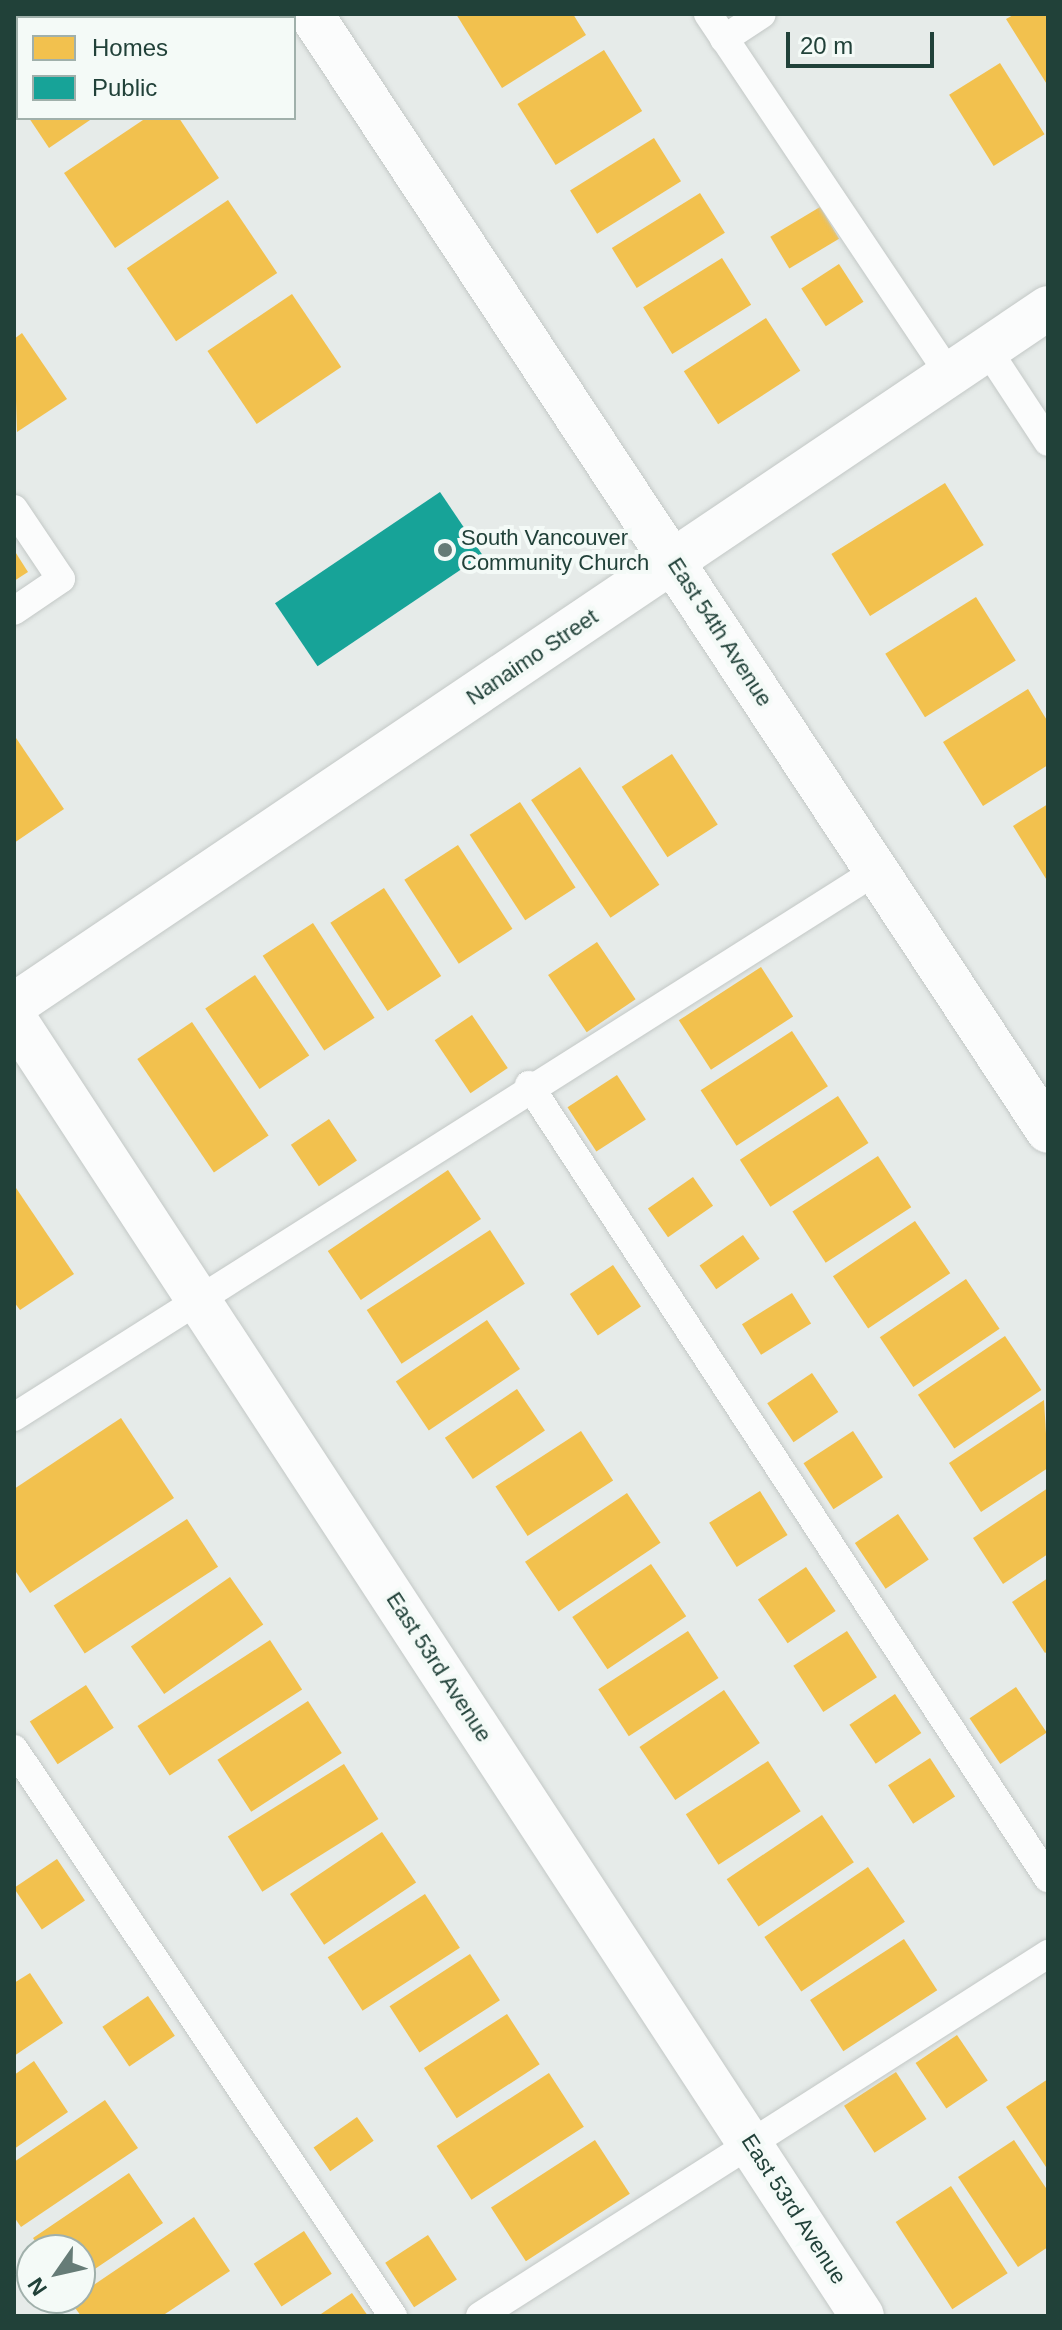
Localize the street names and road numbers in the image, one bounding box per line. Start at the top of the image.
street label: East 54th Avenue [662,552,778,712]
street label: Nanaimo Street [461,603,603,711]
street label: East 53rd Avenue [380,1587,498,1747]
street label: East 53rd Avenue [735,2129,853,2289]

